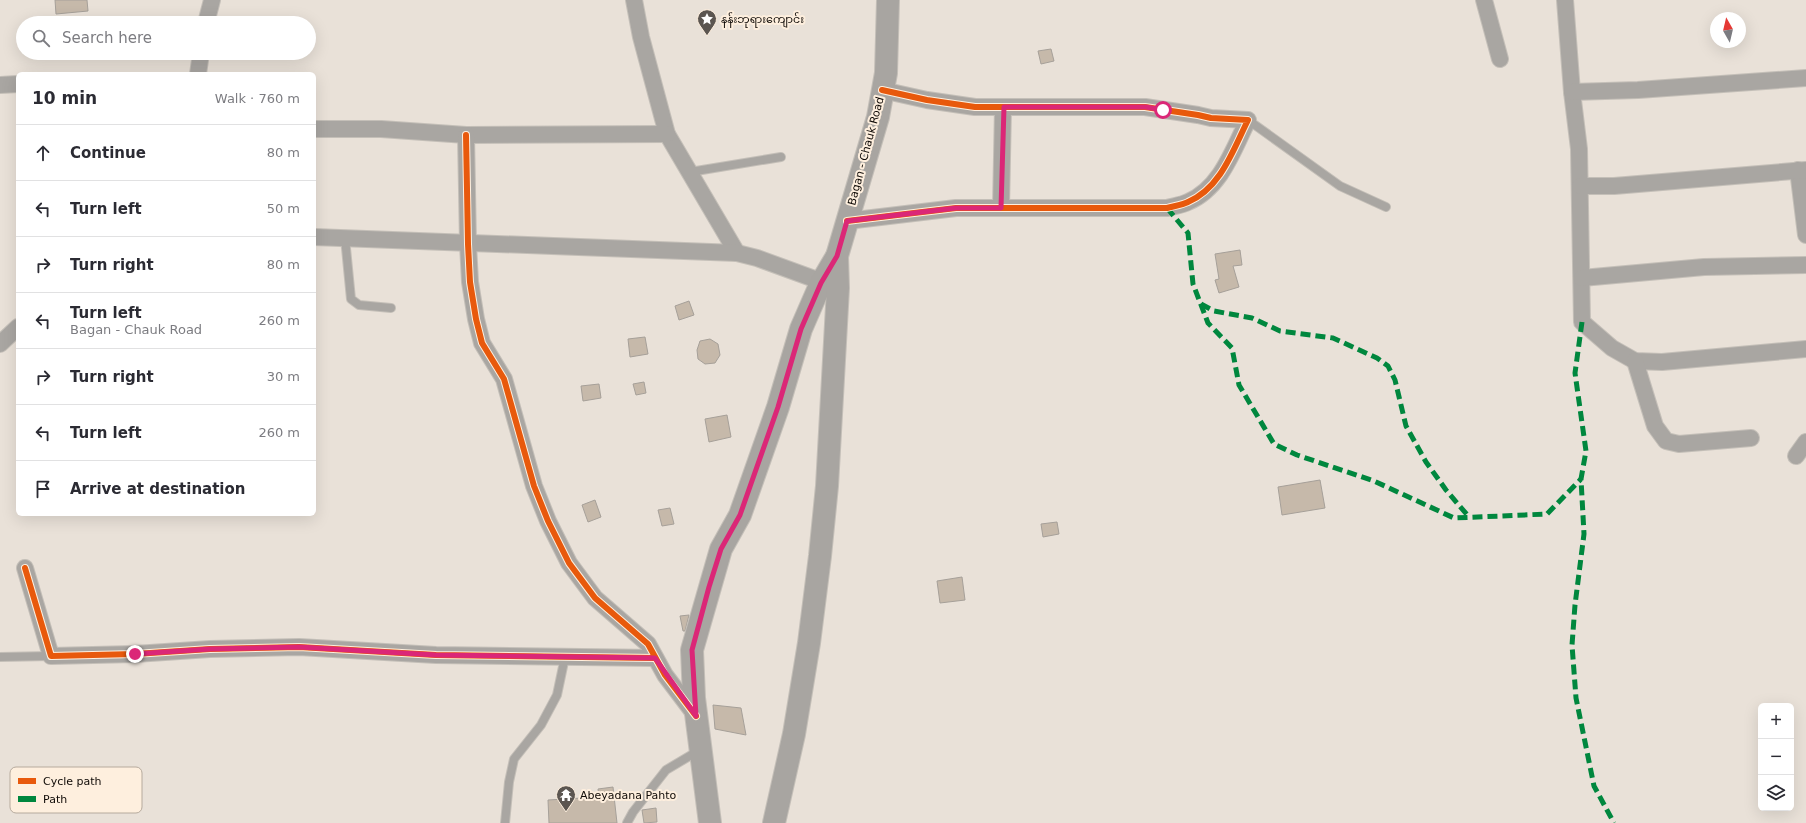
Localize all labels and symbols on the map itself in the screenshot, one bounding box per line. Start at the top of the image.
place icon: နန်းဘုရားကျောင်း [696,8,718,36]
place label: နန်းဘုရားကျောင်း [721,12,804,28]
north arrow [1710,12,1746,48]
street label: Bagan - Chauk Road [845,95,887,207]
route start [1154,101,1172,119]
route end [126,645,144,663]
legend [10,767,142,813]
text: Cycle path [43,775,102,788]
temple icon: Abeyadana Pahto [555,784,577,812]
place label: Abeyadana Pahto [580,789,677,802]
text: Path [43,793,67,806]

